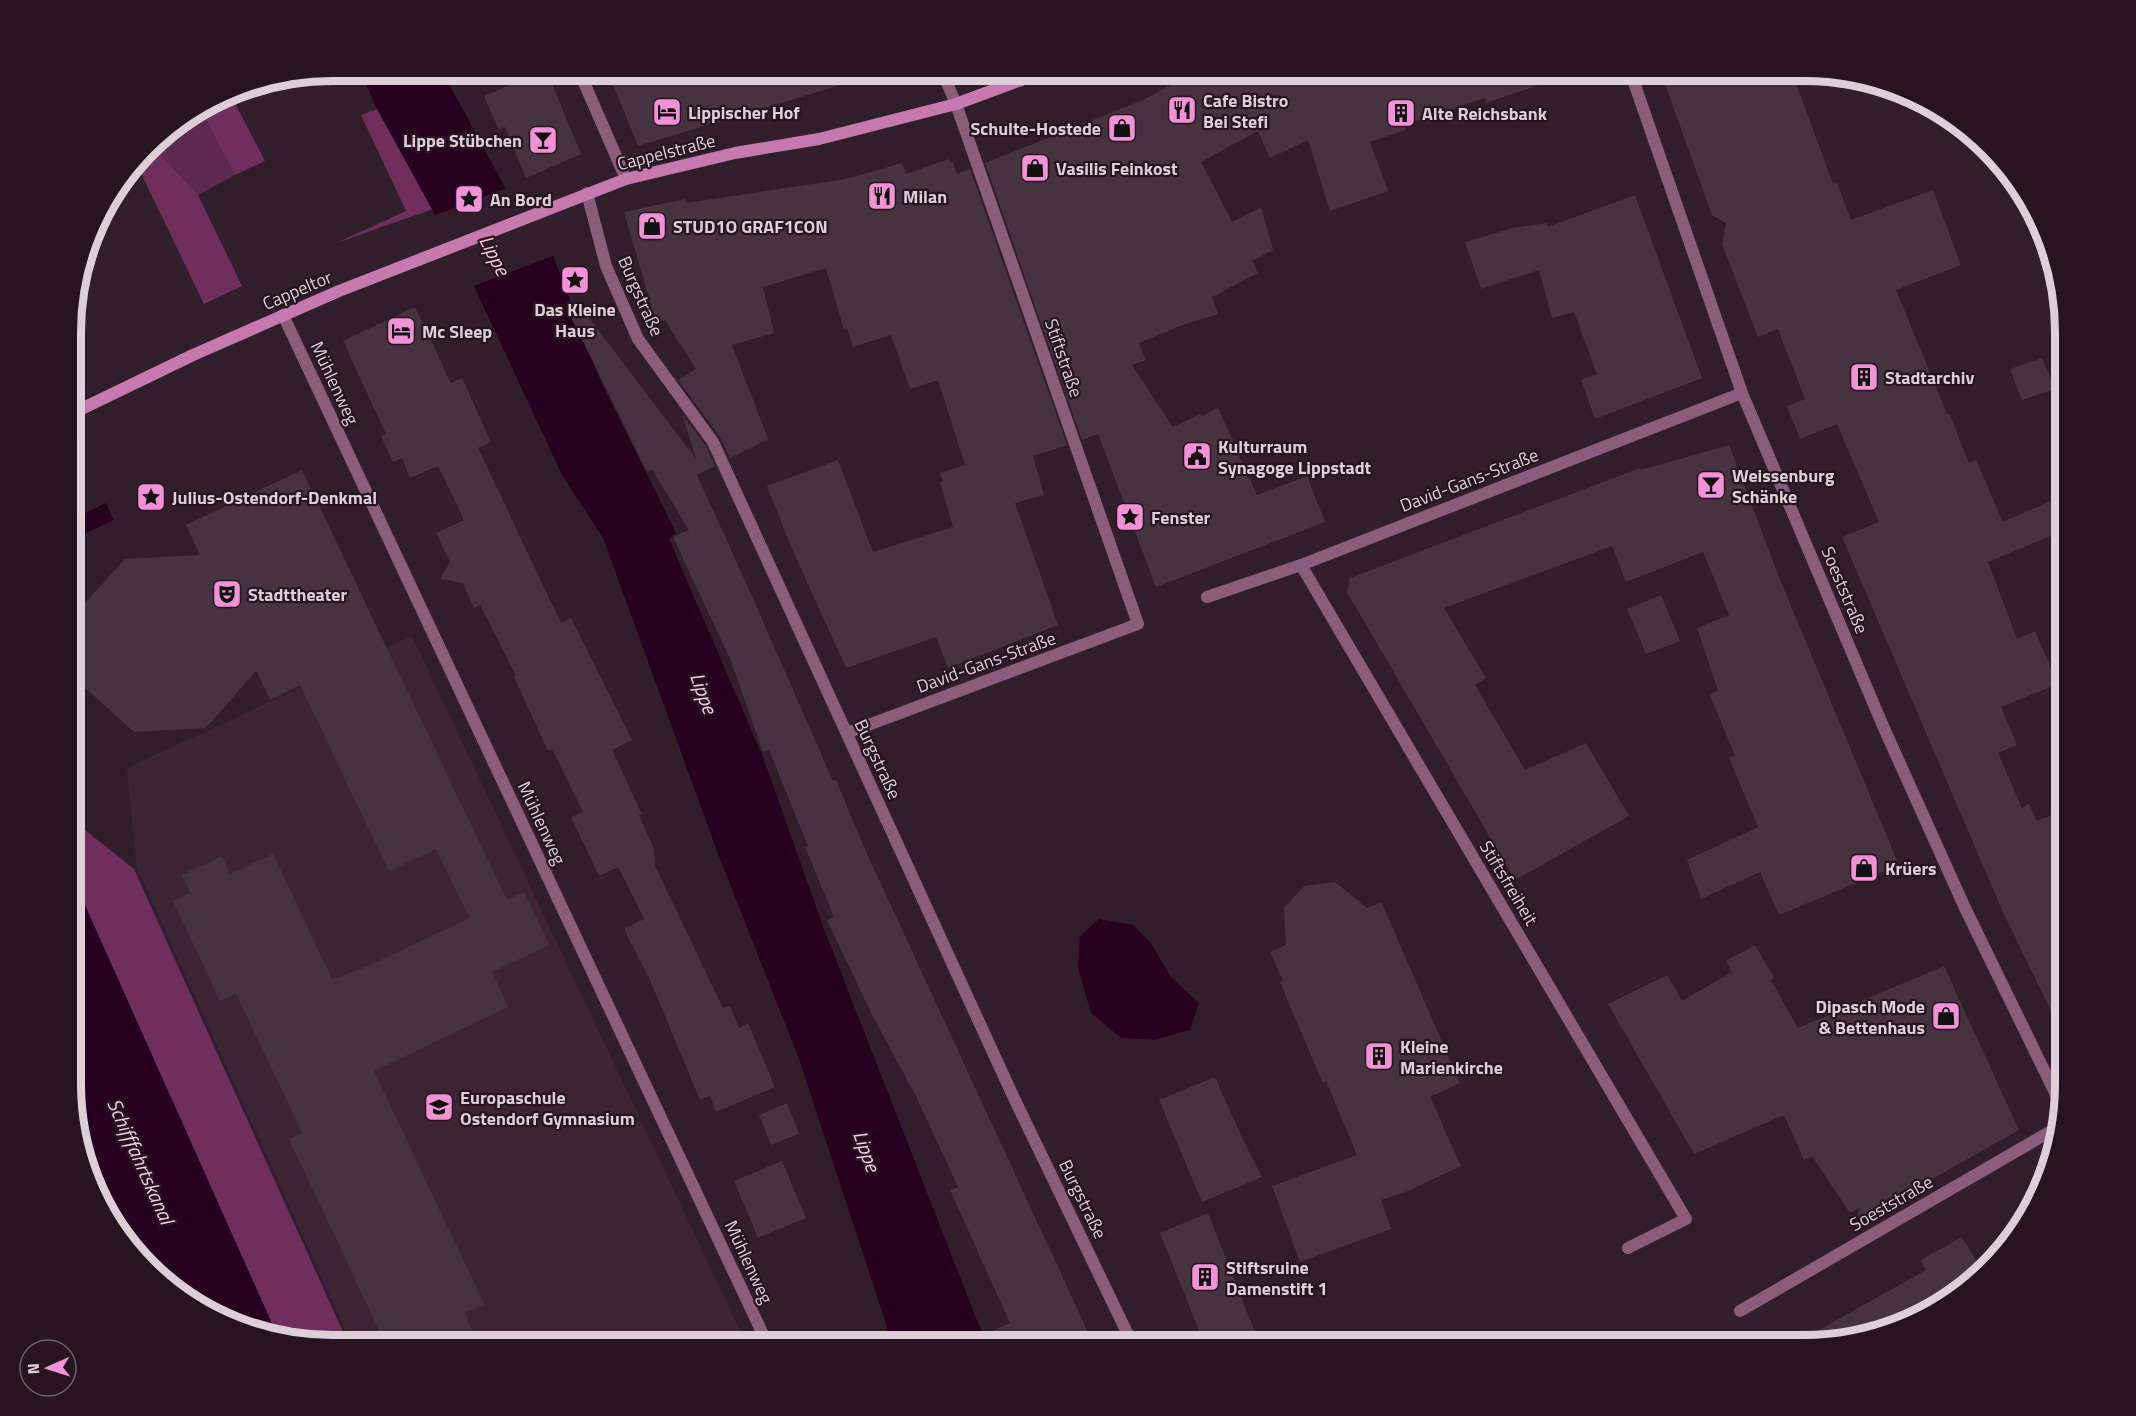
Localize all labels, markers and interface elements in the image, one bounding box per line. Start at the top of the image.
place label: Cafe Bistro Bei Stefi [1203,87,1288,135]
restaurant icon: Cafe Bistro Bei Stefi [1166,94,1198,126]
hotel icon: Lippischer Hof [651,96,683,128]
building icon: Alte Reichsbank [1385,97,1417,129]
place label: Lippischer Hof [688,99,800,126]
place label: Alte Reichsbank [1422,100,1548,127]
shop icon: Schulte-Hostede [1106,112,1138,144]
place label: Schulte-Hostede [970,115,1101,142]
bar icon: Lippe Stübchen [527,124,559,156]
place label: Lippe Stübchen [403,127,522,154]
street label: Cappelstraße [614,127,718,177]
shop icon: Vasilis Feinkost [1019,152,1051,184]
place label: Vasilis Feinkost [1056,155,1178,182]
restaurant icon: Milan [866,180,898,212]
place icon: An Bord [453,183,485,215]
place label: Milan [903,183,947,210]
place label: An Bord [490,186,552,213]
shop icon: STUD1O GRAF1CON [636,210,668,242]
place label: STUD1O GRAF1CON [673,213,828,240]
water label: Lippe [472,229,519,282]
street label: Burgstraße [611,252,671,340]
street label: Cappeltor [258,263,336,317]
place icon: Das Kleine Haus [559,264,591,296]
place label: Das Kleine Haus [534,296,616,344]
hotel icon: Mc Sleep [385,315,417,347]
street label: Stiftstraße [1038,315,1090,401]
place label: Mc Sleep [422,318,492,345]
street label: Mühlenweg [304,337,366,429]
building icon: Stadtarchiv [1848,361,1880,393]
place label: Stadtarchiv [1885,364,1974,391]
place label: Kulturraum Synagoge Lippstadt [1218,433,1372,481]
public building icon: Kulturraum Synagoge Lippstadt [1181,440,1213,472]
street label: David-Gans-Straße [1396,441,1542,519]
place label: Weissenburg Schänke [1732,462,1835,510]
bar icon: Weissenburg Schänke [1695,469,1727,501]
place icon: Julius-Ostendorf-Denkmal [135,481,167,513]
place label: Julius-Ostendorf-Denkmal [172,484,377,511]
place icon: Fenster [1114,501,1146,533]
place label: Fenster [1151,504,1211,531]
street label: Soeststraße [1815,542,1875,638]
theatre icon: Stadttheater [211,578,243,610]
place label: Stadttheater [248,581,348,608]
street label: David-Gans-Straße [913,624,1059,700]
water label: Lippe [682,668,726,720]
street label: Burgstraße [848,715,908,803]
street label: Mühlenweg [511,777,573,869]
street label: Stiftsfreiheit [1473,836,1545,931]
shop icon: Krüers [1848,852,1880,884]
place label: Krüers [1885,855,1937,882]
place label: Dipasch Mode & Bettenhaus [1815,993,1925,1041]
shop icon: Dipasch Mode & Bettenhaus [1930,1000,1962,1032]
place label: Kleine Marienkirche [1400,1033,1503,1081]
building icon: Kleine Marienkirche [1363,1040,1395,1072]
place label: Europaschule Ostendorf Gymnasium [460,1084,635,1132]
school or university icon: Europaschule Ostendorf Gymnasium [423,1091,455,1123]
water label: Schifffahrtskanal [99,1093,184,1231]
water label: Lippe [845,1126,889,1178]
street label: Burgstraße [1052,1155,1114,1243]
street label: Soeststraße [1844,1168,1938,1238]
street label: Mühlenweg [718,1216,780,1308]
place label: Stiftsruine Damenstift 1 [1226,1254,1328,1302]
building icon: Stiftsruine Damenstift 1 [1189,1261,1221,1293]
north arrow [18,1338,78,1398]
text: N [21,1363,45,1375]

